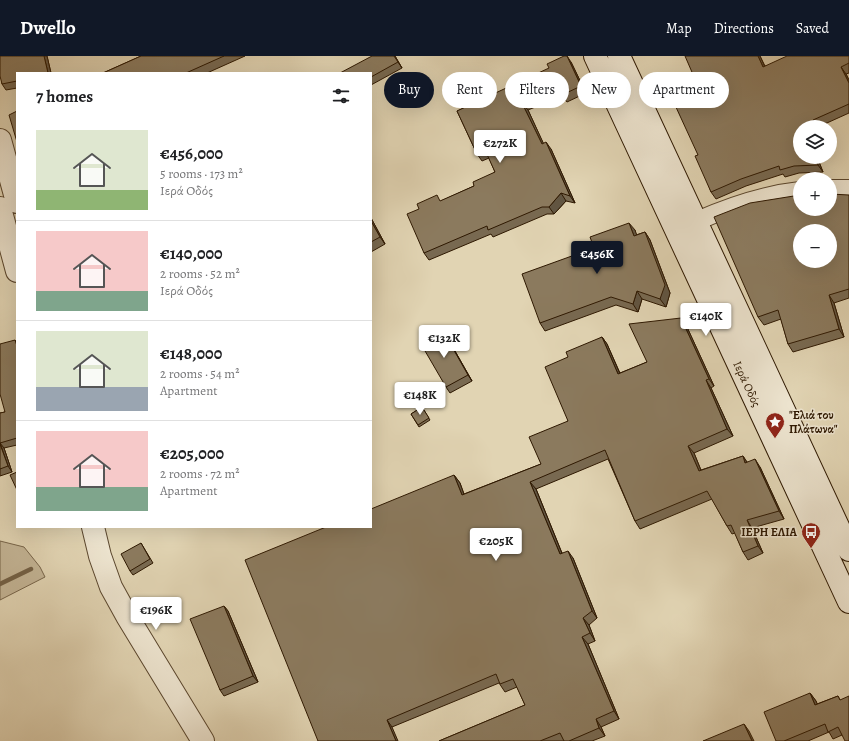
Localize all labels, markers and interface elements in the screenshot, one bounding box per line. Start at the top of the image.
text: Dwello [20,15,76,41]
text: Map [666,19,692,38]
text: Directions [714,19,774,38]
text: Saved [796,19,829,38]
chip: Buy [384,72,434,108]
chip: Rent [442,72,497,108]
chip: Filters [505,72,569,108]
chip: New [577,72,631,108]
chip: Apartment [639,72,729,108]
text: 7 homes [36,85,93,108]
icon: filters [330,85,352,107]
map controls [793,120,837,268]
button: layers [793,120,837,164]
pin: €272K [472,130,528,164]
text: €272K [483,134,517,151]
text: €456,000 [160,142,223,165]
icon: home [68,146,116,194]
text: 5 rooms · 173 m² [160,165,243,182]
button: + [793,172,837,216]
text: Ιερά Οδός [160,182,213,199]
button: − [793,224,837,268]
pin: €456K [569,241,625,275]
text: €140,000 [160,242,223,265]
text: €456K [580,245,614,262]
icon: home [68,247,116,295]
text: 2 rooms · 52 m² [160,265,240,282]
text: Ιερά Οδός [160,282,213,299]
pin: €140K [678,303,734,337]
text: €140K [689,307,723,324]
pin: €132K [416,325,472,359]
text: €132K [428,329,460,346]
text: €148,000 [160,342,222,365]
icon: home [68,347,116,395]
street label: Ιερά Οδός [729,359,765,409]
text: 2 rooms · 54 m² [160,365,239,382]
text: Apartment [160,382,218,399]
pin: €148K [392,382,448,416]
text: €148K [403,386,437,403]
place label: "Ελιά του Πλάτωνα" [789,407,838,437]
place icon: "Ελιά του Πλάτωνα" [764,411,786,439]
text: €205,000 [160,442,224,465]
icon: home [68,447,116,495]
text: 2 rooms · 72 m² [160,465,240,482]
text: Apartment [160,482,218,499]
bus stop icon: ΙΕΡΗ ΕΛΙΑ [800,521,822,549]
place label: ΙΕΡΗ ΕΛΙΑ [741,524,797,540]
pin: €205K [468,528,524,562]
text: €205K [479,532,513,549]
pin: €196K [128,597,184,631]
text: €196K [140,601,172,618]

